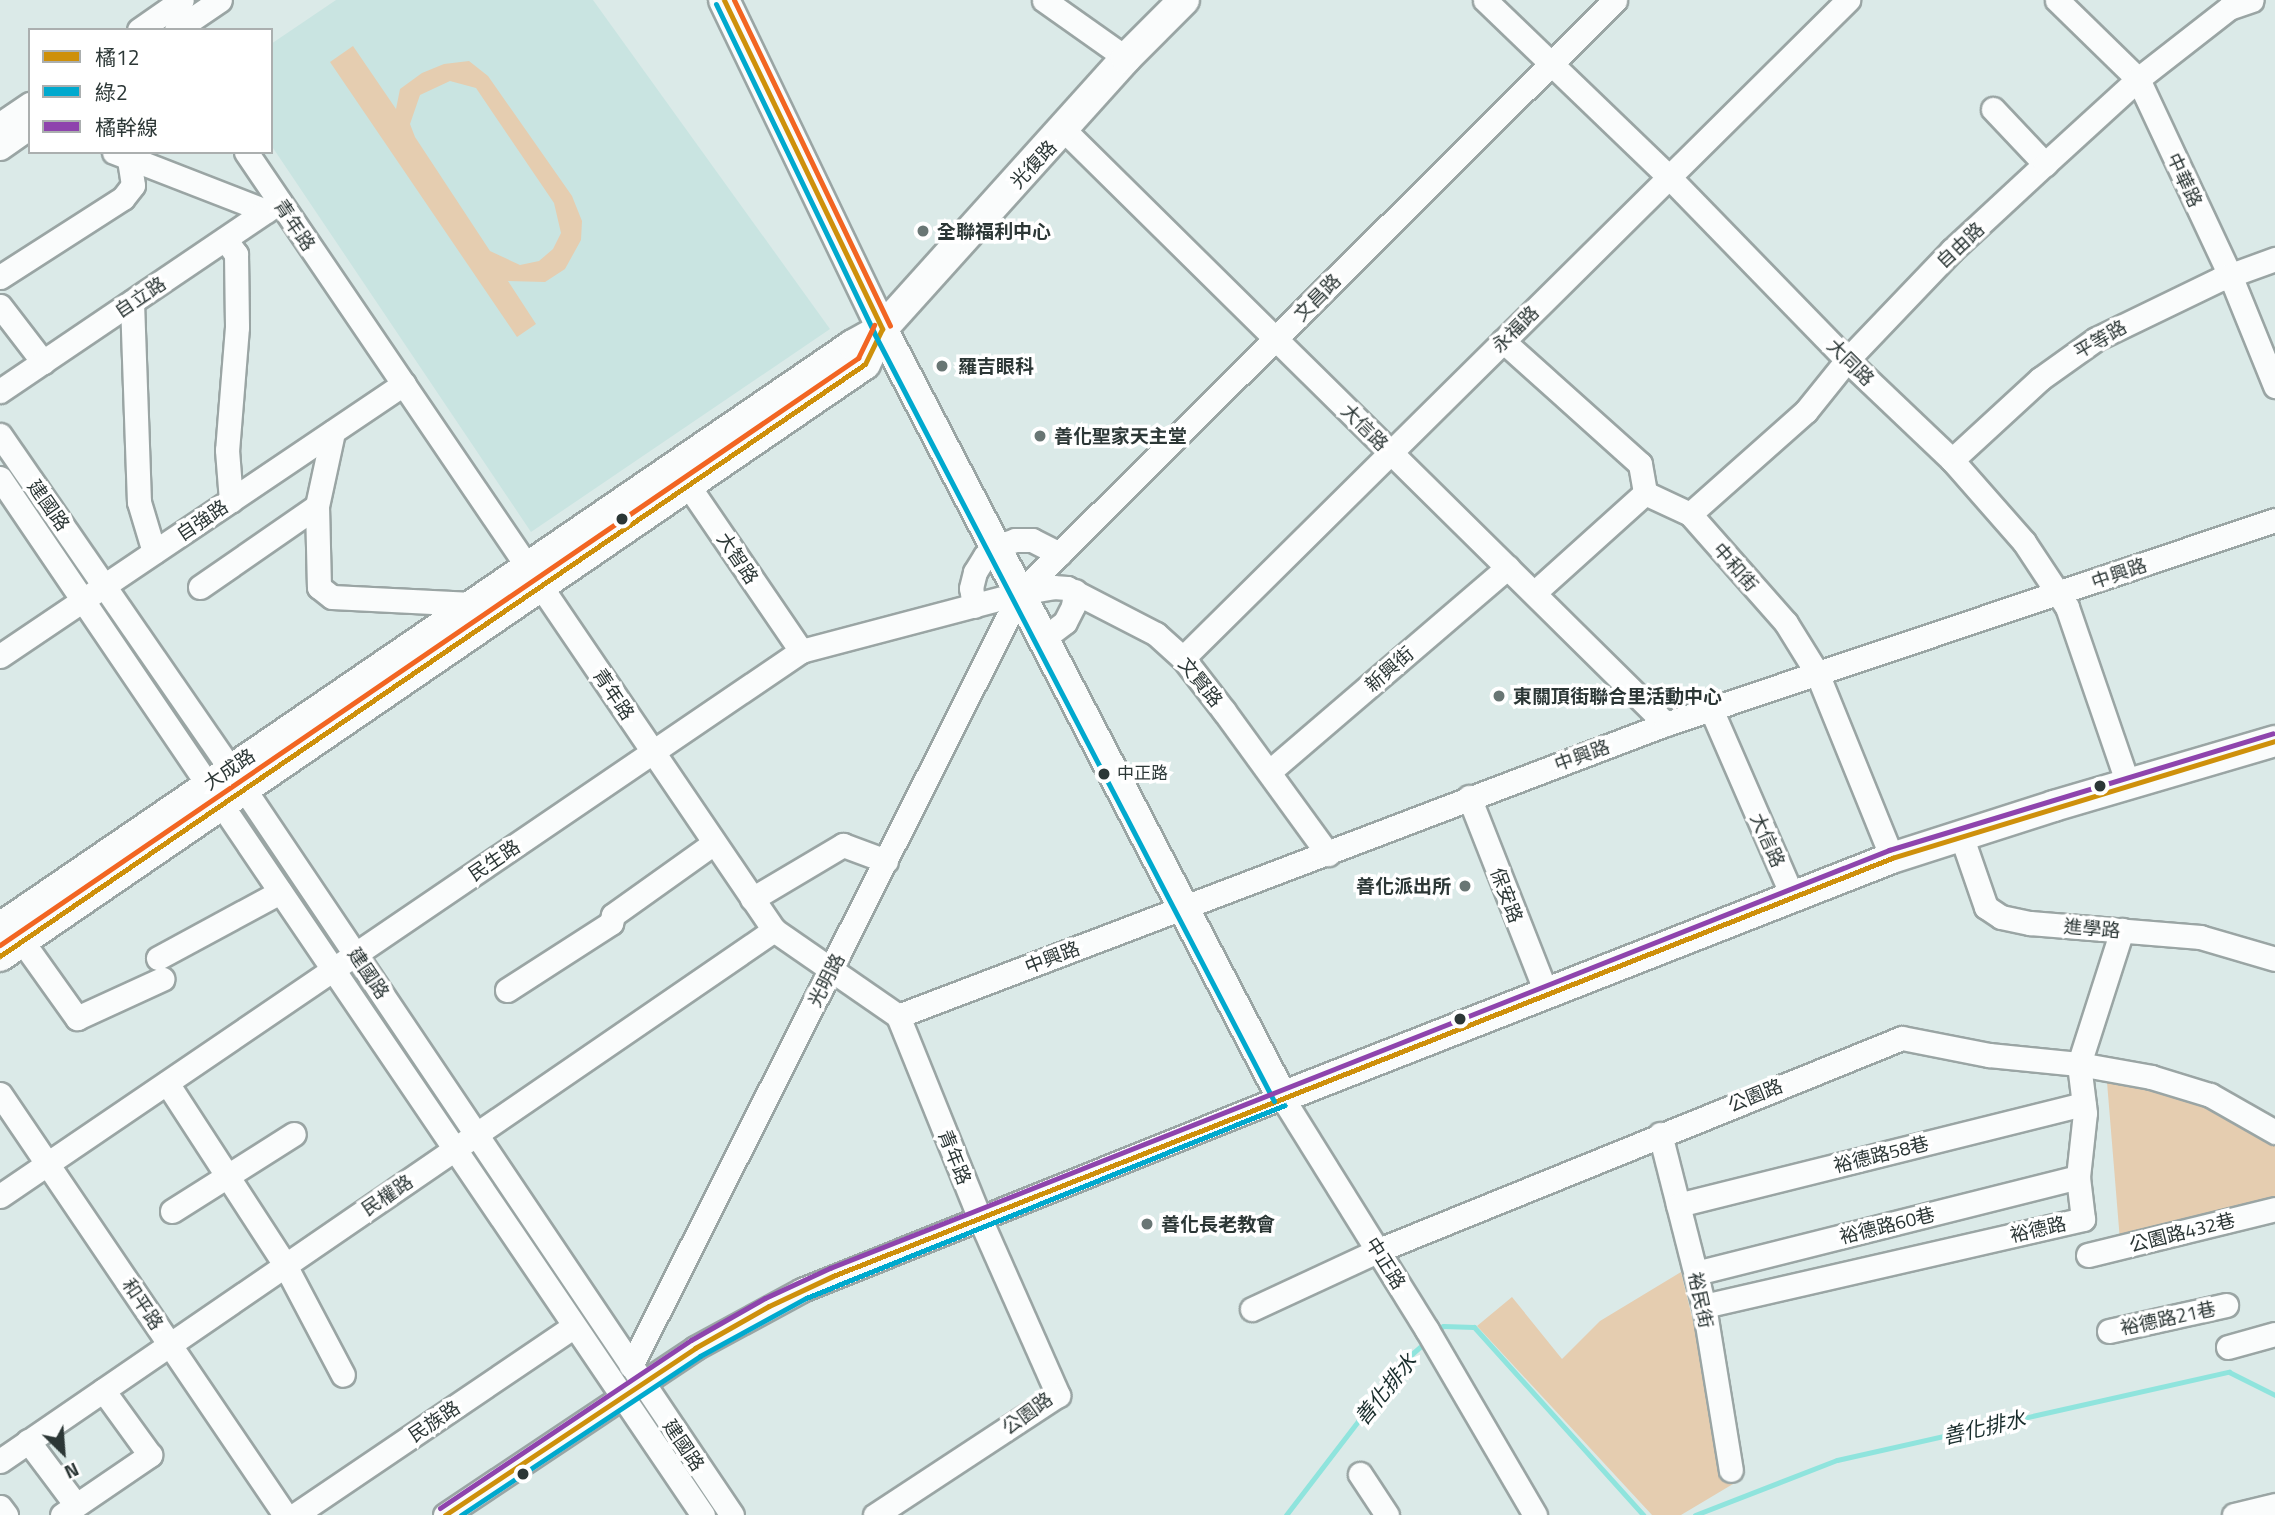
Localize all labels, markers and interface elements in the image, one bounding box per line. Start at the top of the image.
legend [28,28,273,154]
text: 橘12 [95,41,140,73]
text: 綠2 [95,76,128,108]
text: 橘幹線 [95,111,158,143]
street label: 光復路 [1005,135,1061,193]
street label: 中華路 [2163,149,2207,211]
street label: 青年路 [270,195,320,255]
street label: 自由路 [1931,217,1989,273]
place label: 全聯福利中心 [937,220,1051,242]
marker: 全聯福利中心 [915,223,931,239]
street label: 文昌路 [1289,269,1345,325]
street label: 自立路 [110,272,170,322]
street label: 永福路 [1487,301,1543,357]
street label: 平等路 [2070,315,2130,363]
street label: 大同路 [1823,334,1879,390]
place label: 羅吉眼科 [958,355,1034,377]
marker: 羅吉眼科 [932,356,952,376]
street label: 大信路 [1337,399,1393,455]
place label: 善化聖家天主堂 [1054,425,1187,447]
marker: 善化聖家天主堂 [1032,428,1048,444]
street label: 建國路 [23,475,75,535]
street label: 自強路 [172,495,232,545]
unlabelled marker [615,512,629,526]
street label: 大智路 [713,528,763,588]
street label: 中和街 [1709,538,1763,596]
street label: 中興路 [2088,553,2150,593]
street label: 新興街 [1360,642,1418,696]
street label: 文賢路 [1174,653,1228,711]
street label: 青年路 [589,664,639,724]
place label: 東關頂街聯合里活動中心 [1513,685,1722,707]
marker: 東關頂街聯合里活動中心 [1491,688,1507,704]
street label: 中興路 [1551,735,1613,775]
street label: 大成路 [199,744,259,794]
place label: 中正路 [1117,764,1168,784]
marker: 中正路 [1097,767,1111,781]
unlabelled marker [2093,779,2107,793]
street label: 大信路 [1746,809,1790,871]
street label: 民生路 [464,835,524,885]
street label: 保安路 [1486,864,1528,926]
place label: 善化派出所 [1356,875,1451,897]
marker: 善化派出所 [1457,878,1473,894]
street label: 進學路 [2063,914,2121,942]
street label: 中興路 [1021,936,1083,978]
street label: 建國路 [344,943,394,1003]
street label: 光明路 [803,949,849,1011]
unlabelled marker [1453,1012,1467,1026]
street label: 公園路 [1724,1074,1786,1116]
street label: 青年路 [934,1126,976,1188]
street label: 裕德路58巷 [1831,1131,1931,1177]
street label: 民權路 [357,1170,417,1220]
street label: 裕德路60巷 [1837,1202,1937,1248]
street label: 公園路432巷 [2127,1208,2237,1256]
street label: 裕德路 [2008,1211,2068,1247]
place label: 善化長老教會 [1161,1213,1275,1235]
marker: 善化長老教會 [1139,1216,1155,1232]
street label: 中正路 [1361,1233,1411,1293]
street label: 裕民街 [1684,1270,1718,1330]
street label: 和平路 [118,1274,168,1334]
street label: 裕德路21巷 [2118,1297,2218,1339]
water label: 善化排水 [1349,1348,1421,1430]
street label: 公園路 [997,1387,1057,1439]
street label: 民族路 [404,1396,464,1446]
water label: 善化排水 [1940,1405,2028,1449]
street label: 建國路 [659,1415,709,1475]
north arrow [28,1417,98,1487]
text: N [60,1456,84,1487]
unlabelled marker [516,1467,530,1481]

